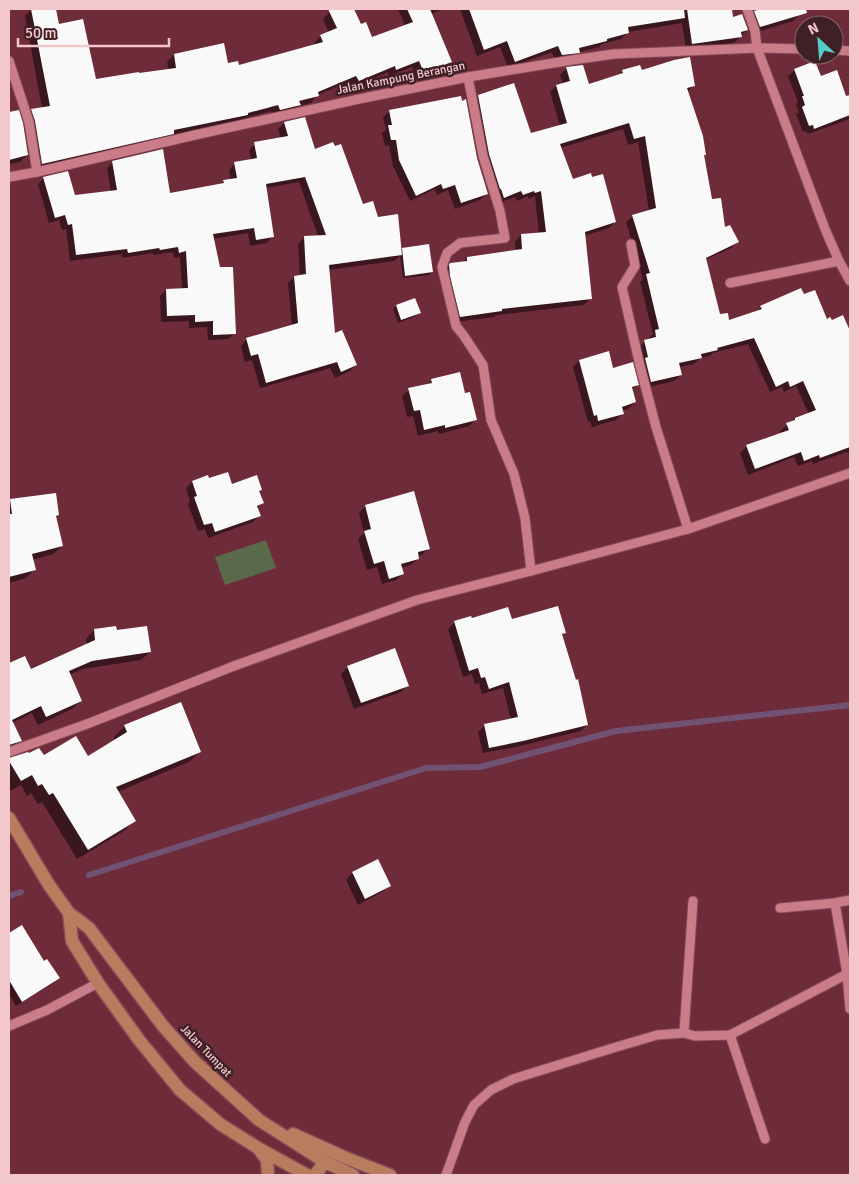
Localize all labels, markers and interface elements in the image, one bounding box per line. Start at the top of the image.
scale bar [18,15,169,47]
north arrow [794,15,844,65]
text: N [805,19,822,39]
text: 50 m [25,24,56,42]
street label: Jalan Kampung Berangan [336,58,466,98]
street label: Jalan Tumpat [177,1022,235,1080]

